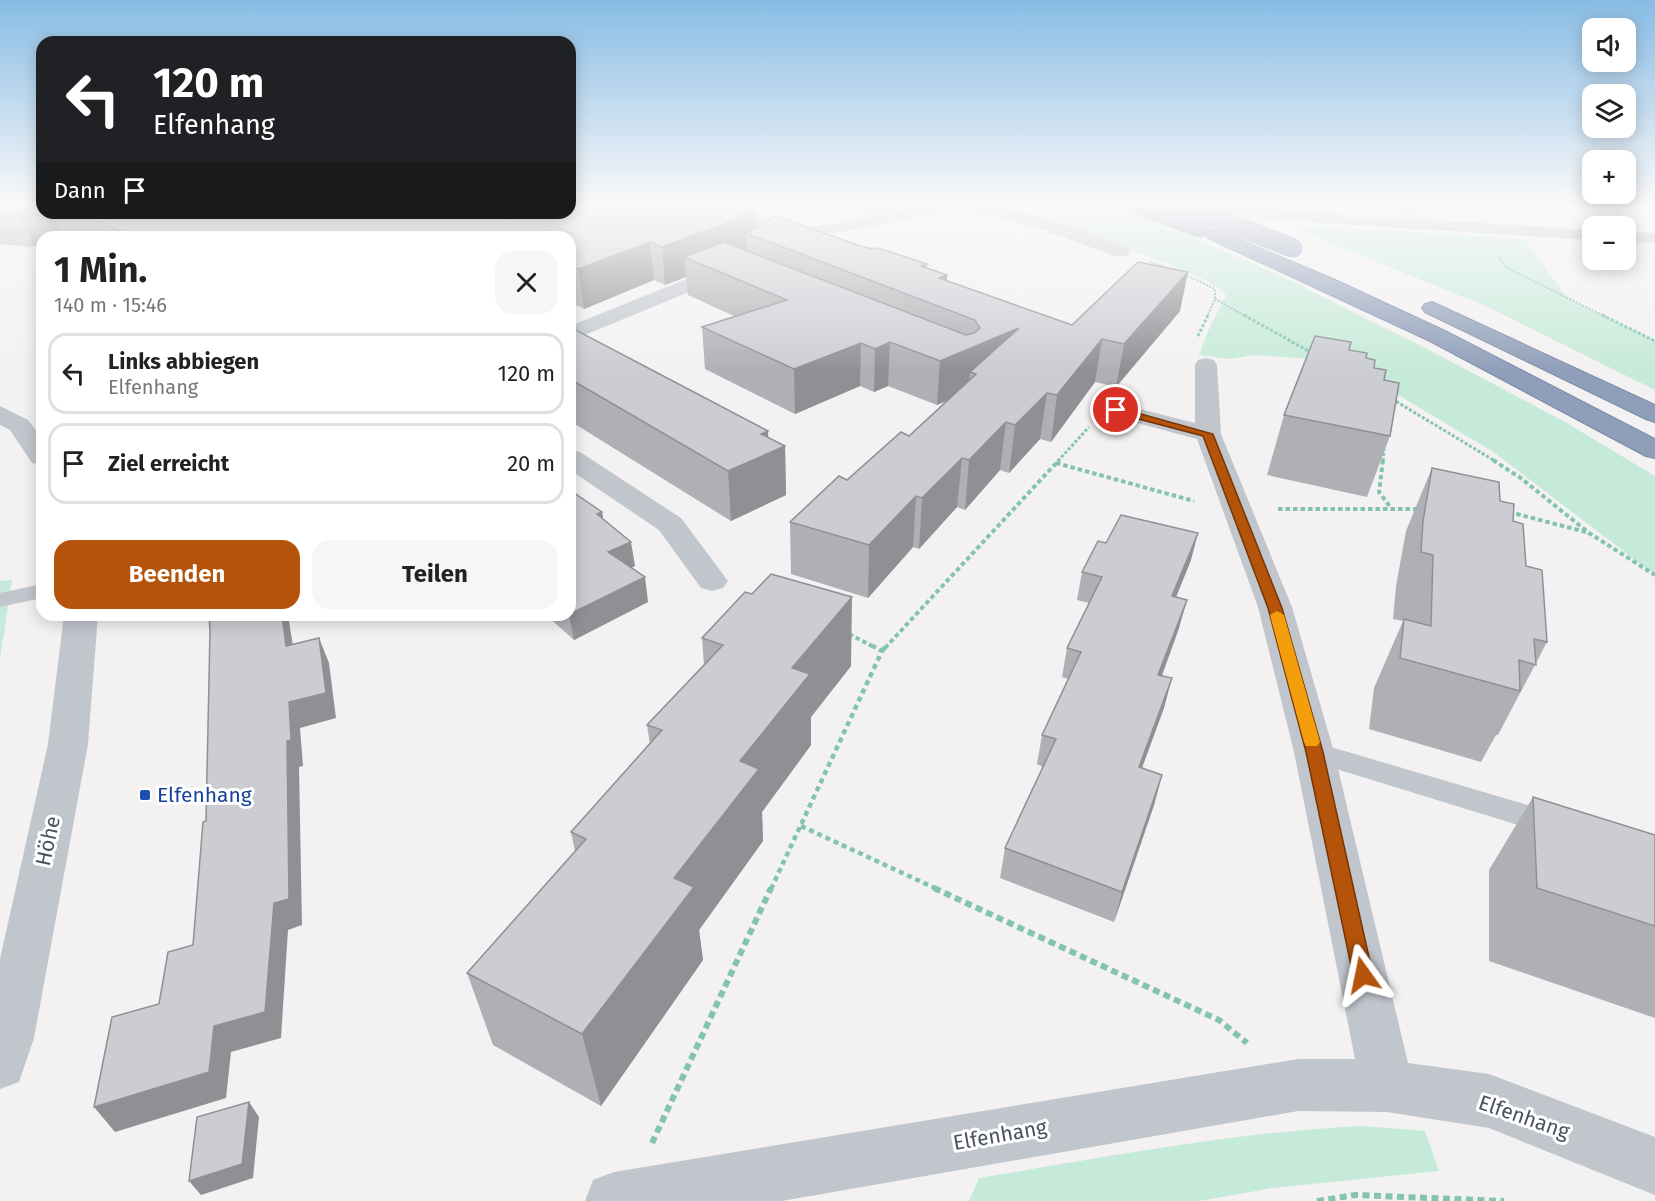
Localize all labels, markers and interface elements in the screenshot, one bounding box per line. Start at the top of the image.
map controls [1582,18,1636,270]
button: sound [1582,18,1636,72]
text: 120 m [153,58,264,108]
icon: left [54,60,132,138]
button: layers [1582,84,1636,138]
text: Elfenhang [153,109,275,141]
button: + [1582,150,1636,204]
icon: arrive [118,174,151,207]
text: Dann [54,177,106,204]
button: − [1582,216,1636,270]
text: 1 Min. [54,248,147,292]
button: close [495,251,558,314]
text: 140 m · 15:46 [54,293,167,317]
text: Links abbiegen [108,348,259,375]
icon: left [57,357,90,390]
text: 120 m [498,360,555,387]
text: Elfenhang [108,375,198,399]
pin [1090,384,1141,435]
icon: arrive [1099,393,1132,426]
icon: arrive [57,447,90,480]
text: Ziel erreicht [108,450,229,477]
text: 20 m [507,450,555,477]
button: Beenden [54,540,300,609]
button: Teilen [312,540,558,609]
place label: Elfenhang [157,782,252,808]
marker: Elfenhang [138,788,152,802]
street label: Höhe [30,814,66,868]
position arrow [1331,943,1395,1007]
street label: Elfenhang [1475,1089,1573,1145]
street label: Elfenhang [951,1114,1049,1156]

